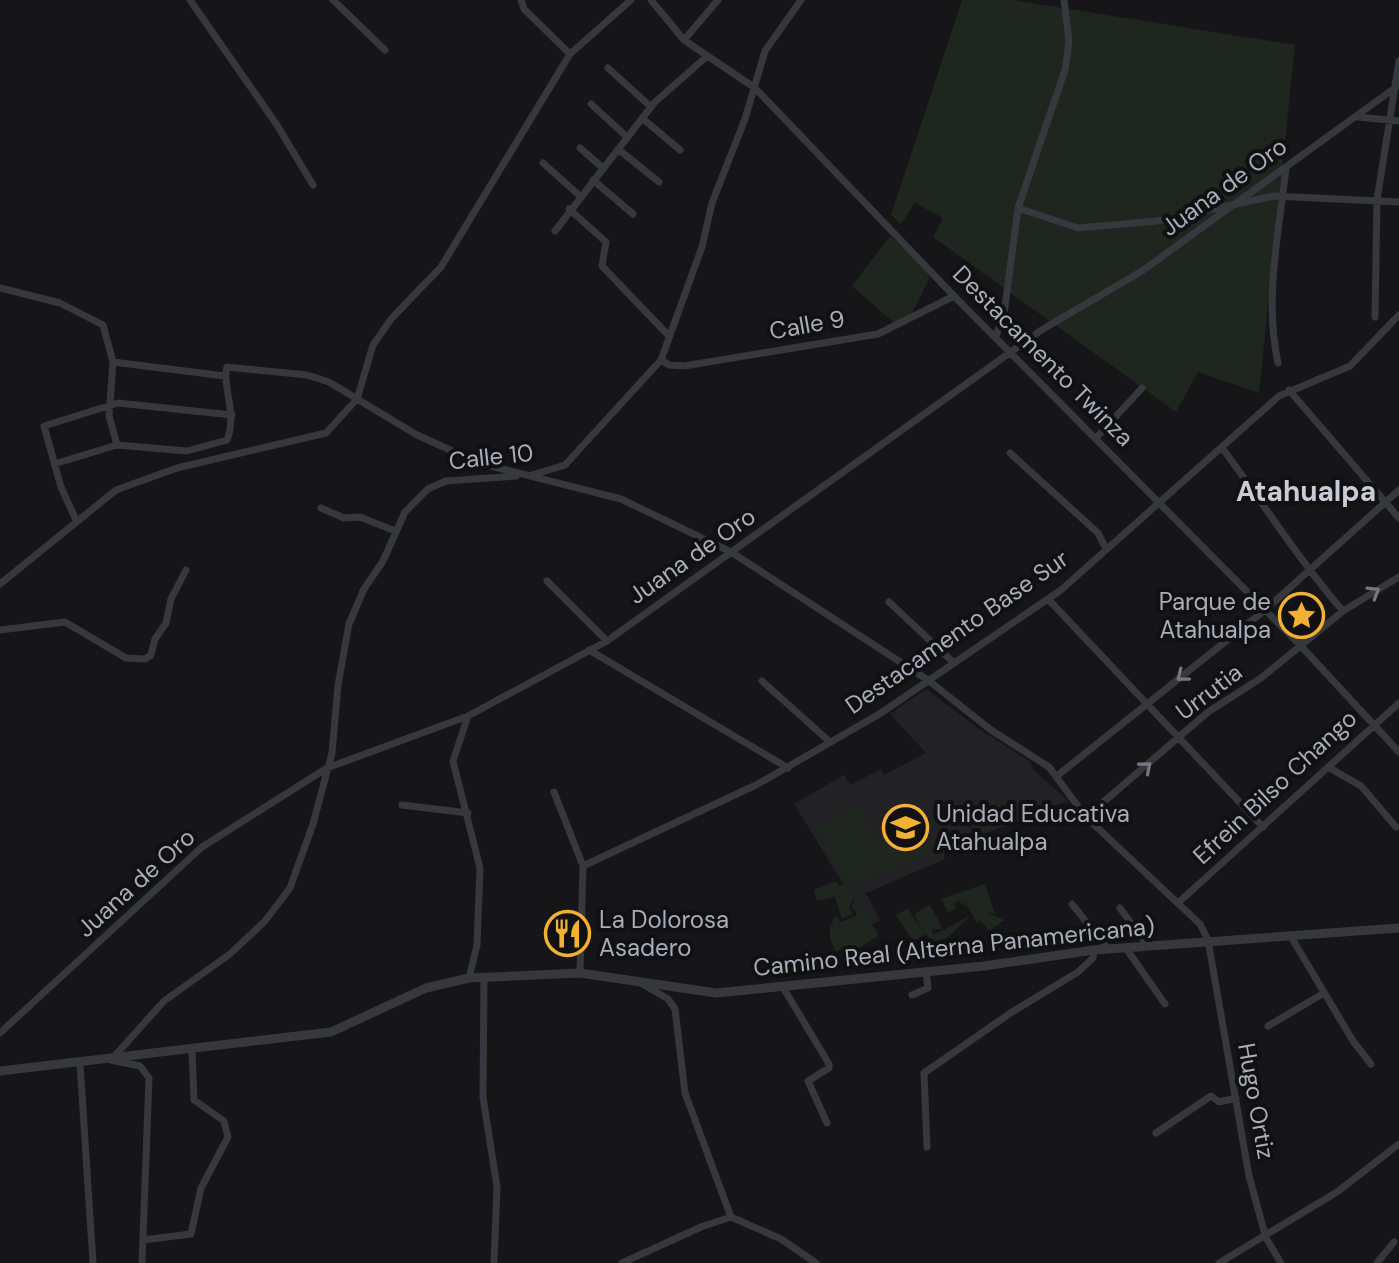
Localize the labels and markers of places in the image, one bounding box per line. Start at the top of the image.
place label: Parque de Atahualpa [1159,586,1271,645]
place icon: Parque de Atahualpa [1278,592,1326,640]
place label: Unidad Educativa Atahualpa [936,798,1130,857]
school or university icon: Unidad Educativa Atahualpa [881,804,929,852]
place label: La Dolorosa Asadero [599,904,729,963]
restaurant icon: La Dolorosa Asadero [544,910,592,958]

